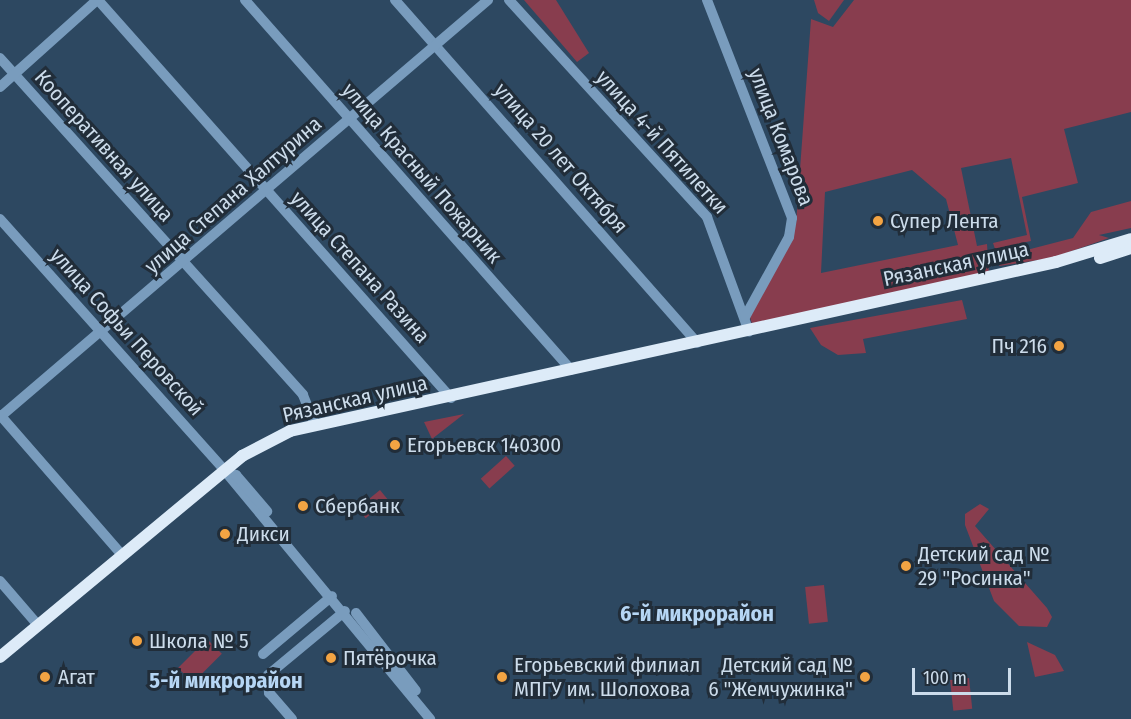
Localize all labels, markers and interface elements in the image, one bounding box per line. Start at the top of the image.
street label: Кооперативная улица [29,65,179,227]
street label: улица 4-й Пятилетки [591,65,733,219]
street label: улица Комарова [743,65,819,209]
street label: улица Красный Пожарник [337,78,507,268]
street label: улица 20 лет Октября [489,78,633,238]
street label: улица Степана Халтурина [139,111,327,279]
street label: улица Степана Разина [285,186,435,348]
place label: Супер Лента [890,208,999,234]
marker: Супер Лента [871,214,885,228]
street label: Рязанская улица [881,236,1031,292]
street label: улица Софьи Перовской [45,243,209,421]
place label: Пч 216 [992,333,1047,359]
marker: Пч 216 [1052,339,1066,353]
street label: Рязанская улица [280,370,430,428]
place label: Егорьевск 140300 [407,432,561,458]
marker: Егорьевск 140300 [388,438,402,452]
place label: Сбербанк [315,493,400,519]
marker: Сбербанк [296,499,310,513]
place label: Дикси [237,521,290,547]
marker: Дикси [218,527,232,541]
place label: Детский сад № 29 "Росинка" [918,541,1050,591]
marker: Детский сад № 29 "Росинка" [899,559,913,573]
district label: 6-й микрорайон [620,601,774,627]
place label: Школа № 5 [149,628,249,654]
marker: Школа № 5 [130,634,144,648]
place label: Пятёрочка [343,645,437,671]
marker: Пятёрочка [324,651,338,665]
place label: Егорьевский филиал МПГУ им. Шолохова [514,652,700,702]
place label: Детский сад № 6 "Жемчужинка" [708,652,853,702]
scale bar [915,656,1014,694]
place label: Агат [58,664,95,690]
text: 100 m [923,667,967,689]
marker: Агат [36,668,54,686]
district label: 5-й микрорайон [149,668,303,694]
marker: Егорьевский филиал МПГУ им. Шолохова [495,670,509,684]
marker: Детский сад № 6 "Жемчужинка" [858,670,872,684]

